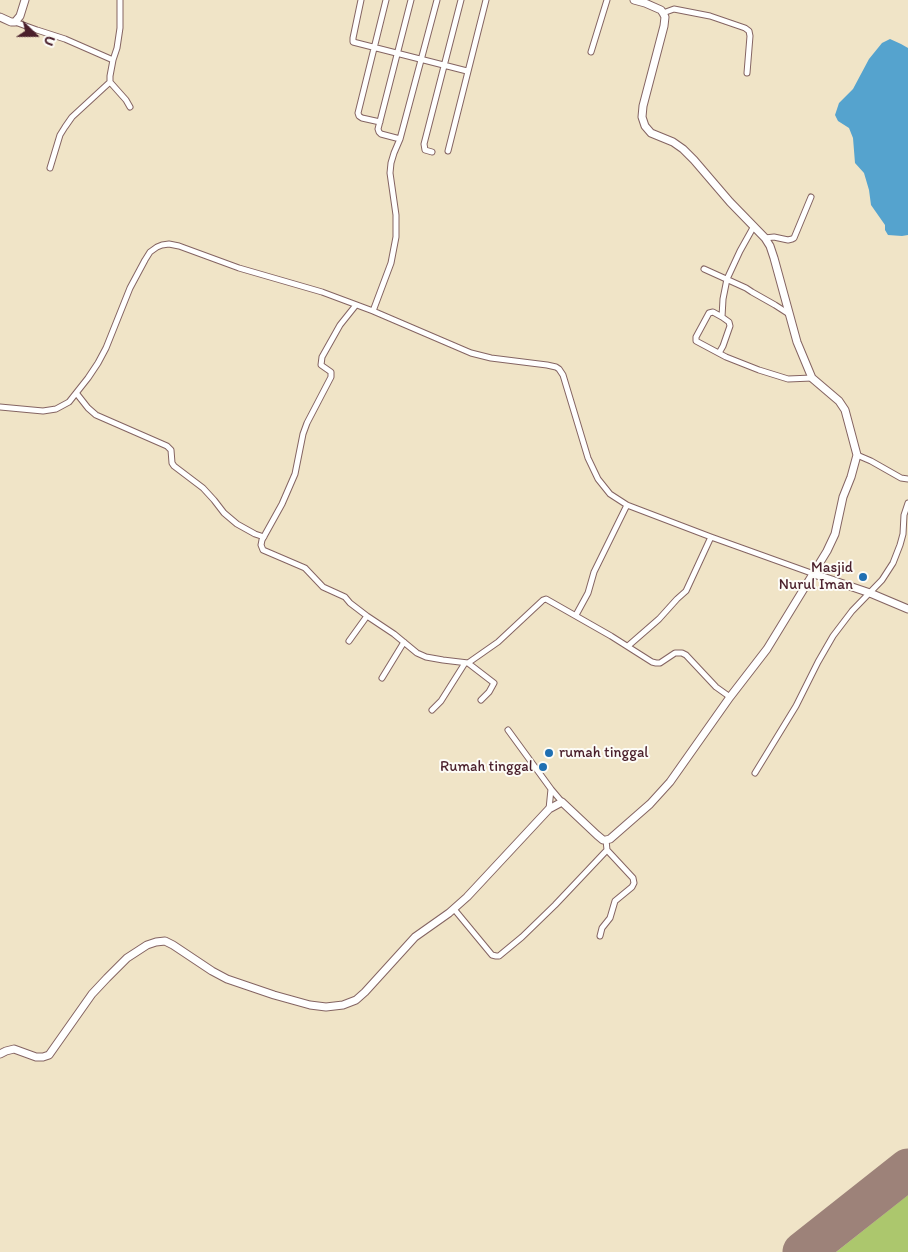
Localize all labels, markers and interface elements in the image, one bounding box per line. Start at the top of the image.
north arrow [10,10,60,60]
text: U [40,33,59,48]
place label: Masjid Nurul Iman [779,559,853,594]
marker: Masjid Nurul Iman [857,571,869,583]
place label: rumah tinggal [559,744,649,762]
marker: rumah tinggal [543,747,555,759]
place label: Rumah tinggal [440,758,533,776]
marker: Rumah tinggal [537,761,549,773]

